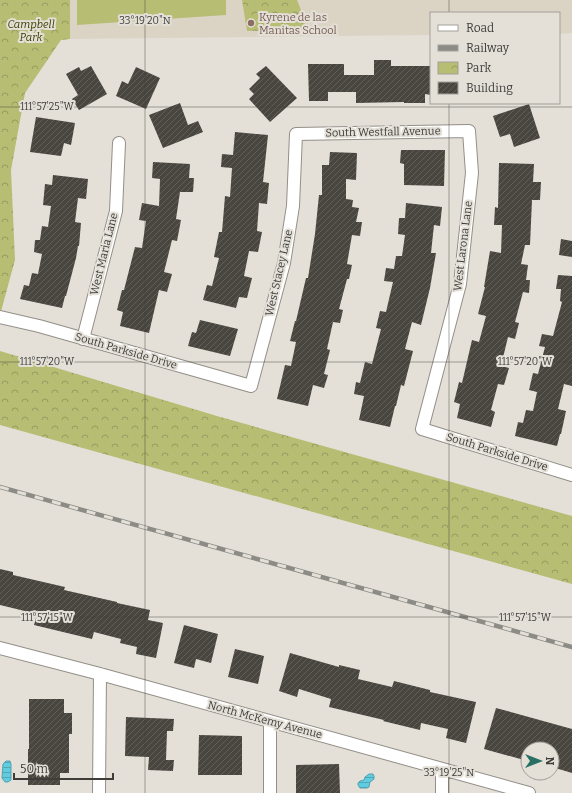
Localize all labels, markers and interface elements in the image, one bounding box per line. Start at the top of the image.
place label: Kyrene de las Manitas School [259,11,337,37]
legend [430,12,560,104]
text: 33°19'20"N [119,15,171,27]
park label: Campbell Park [7,18,55,44]
marker: Kyrene de las Manitas School [246,18,256,28]
text: Road [466,21,494,35]
text: Railway [466,41,510,55]
text: Park [466,61,492,75]
text: Building [466,81,513,95]
text: 111°57'25"W [20,101,75,113]
street label: South Westfall Avenue [325,124,441,140]
street label: West Larona Lane [451,200,475,292]
street label: West Maria Lane [87,211,121,297]
street label: West Stacey Lane [263,228,295,318]
street label: South Parkside Drive [73,330,179,372]
text: 111°57'20"W [20,356,75,368]
text: 111°57'20"W [498,356,553,368]
street label: South Parkside Drive [445,430,549,474]
text: 111°57'15"W [21,612,74,624]
text: 111°57'15"W [499,612,552,624]
street label: North McKemy Avenue [206,698,324,742]
north arrow [520,741,560,781]
scale bar [14,755,113,781]
text: N [543,757,556,766]
text: 50 m [20,762,49,776]
text: 33°19'25"N [424,767,474,779]

